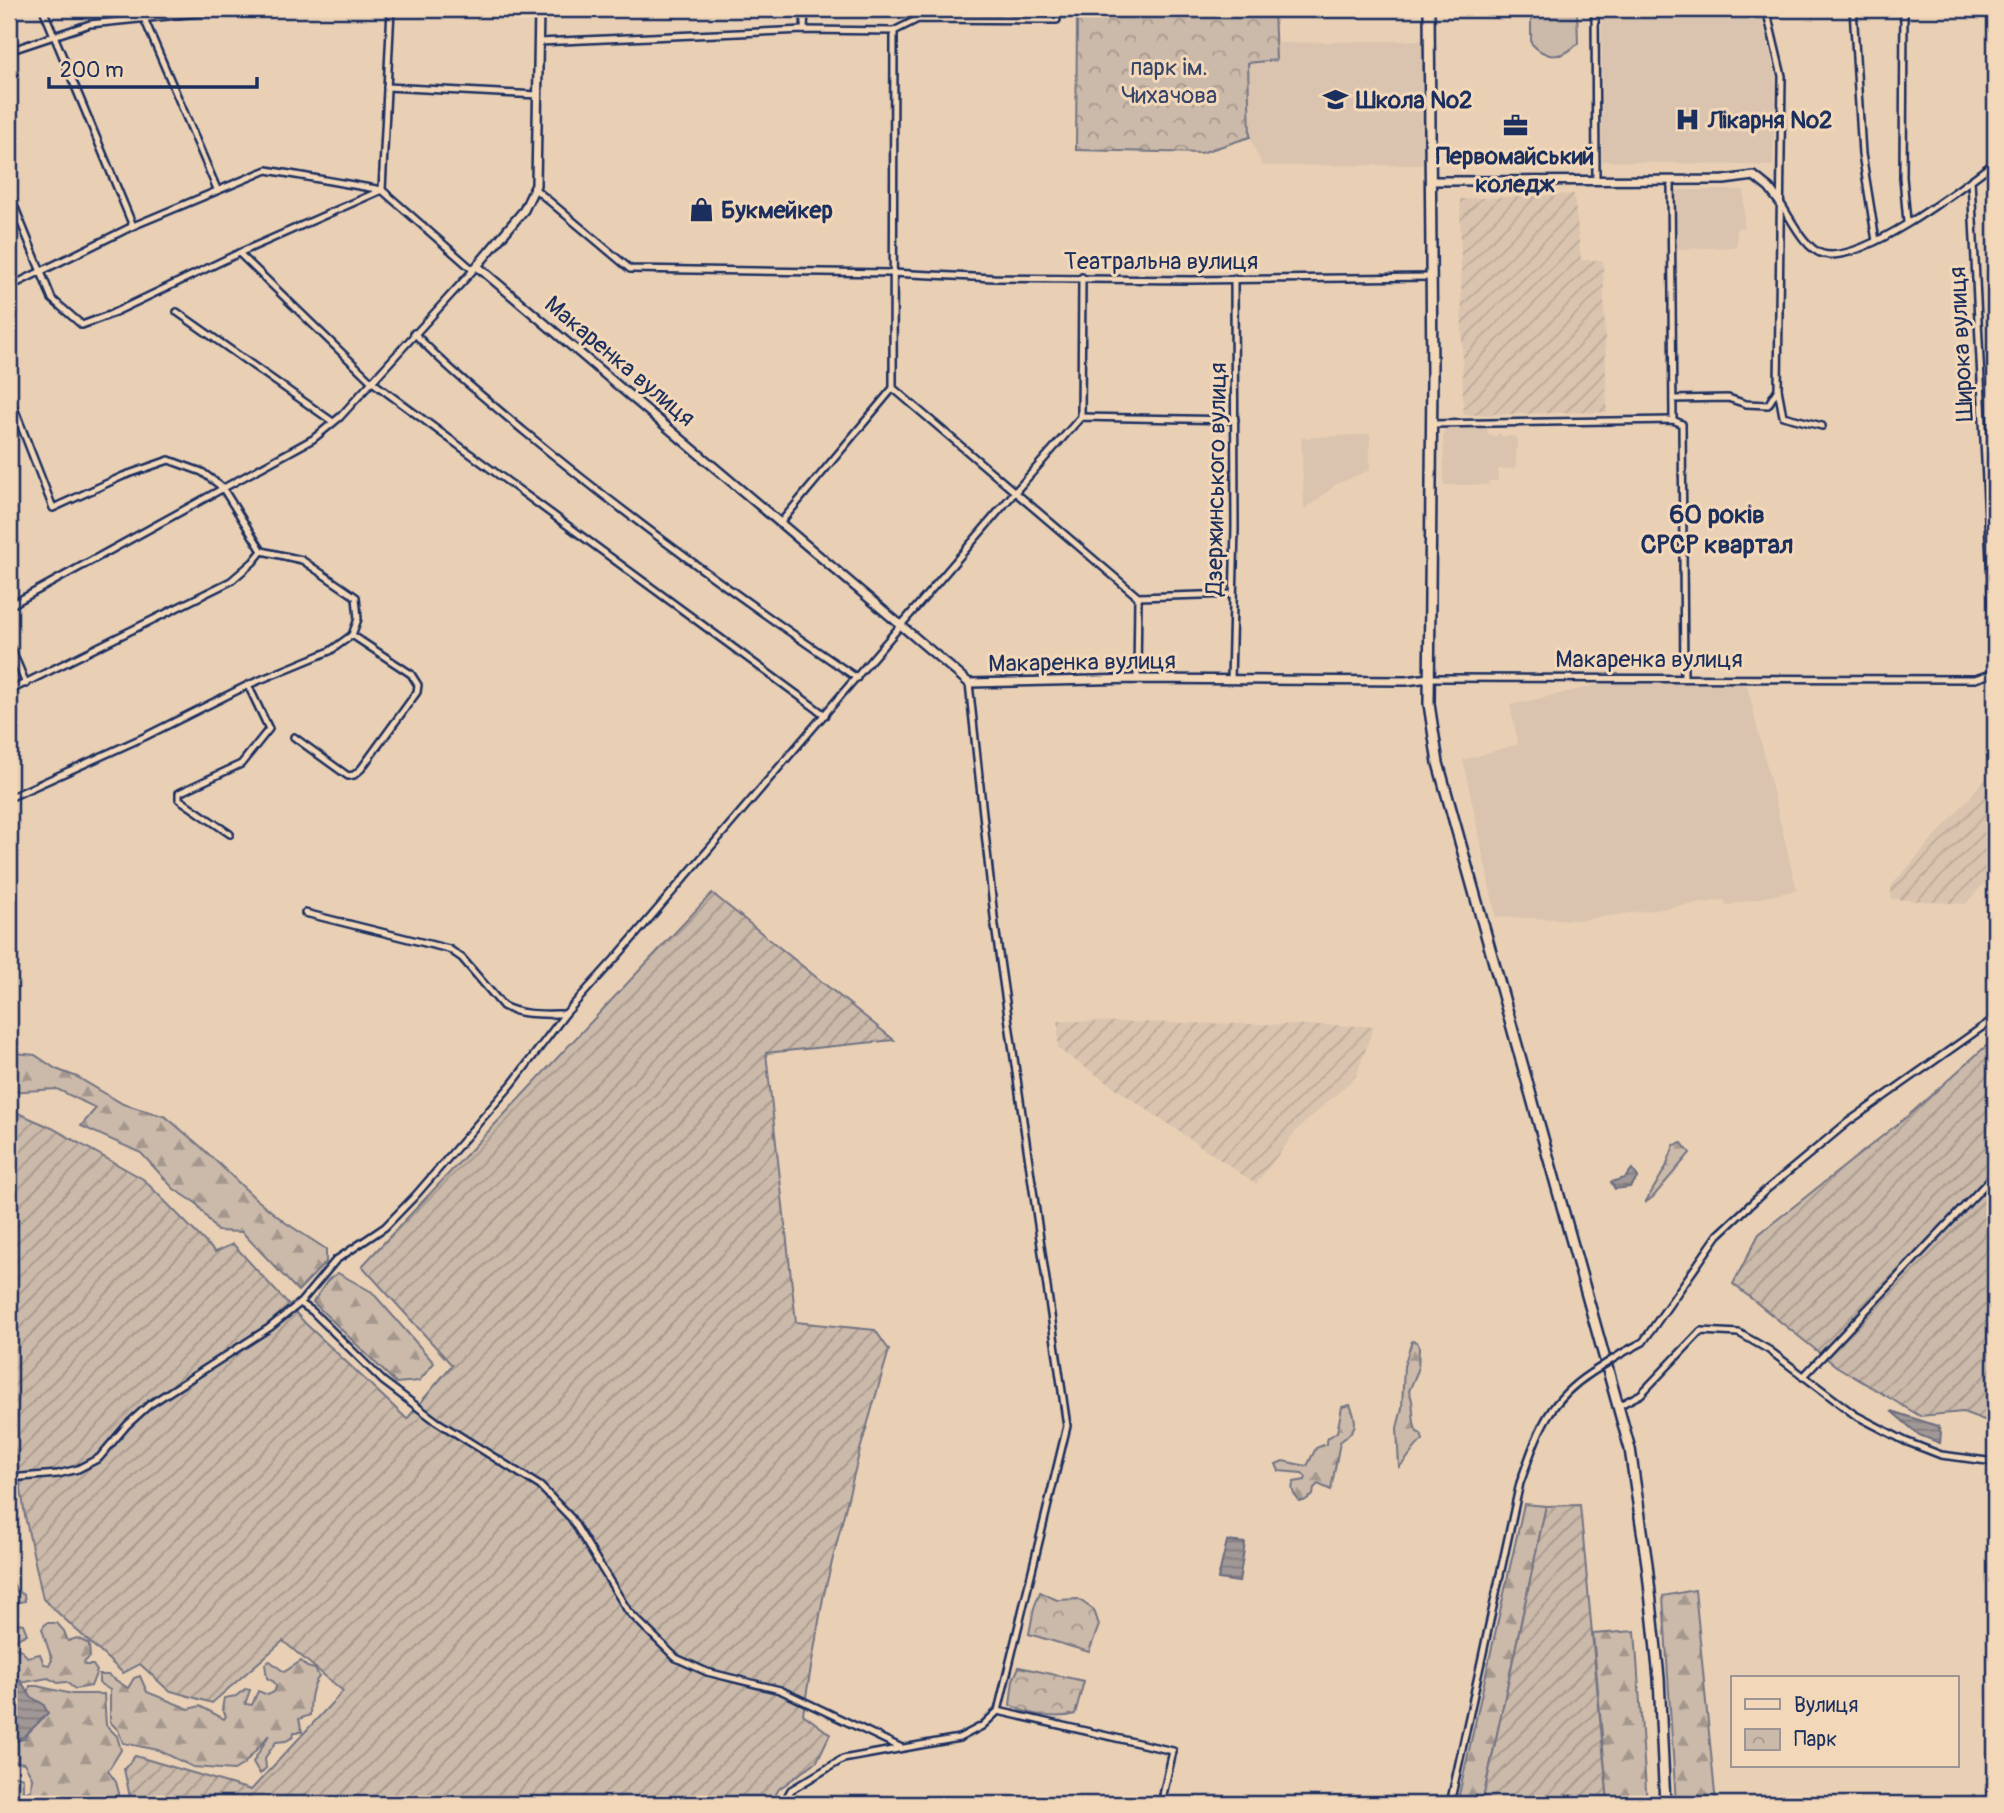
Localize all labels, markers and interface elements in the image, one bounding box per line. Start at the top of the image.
scale bar [49,46,257,90]
park label: парк ім. Чихачова [1121,53,1217,110]
text: 200 m [60,57,124,84]
school or university icon: Школа №2 [1322,86,1350,114]
place label: Школа №2 [1355,86,1472,115]
hospital icon: Лікарня №2 [1674,106,1702,134]
place label: Лікарня №2 [1707,106,1833,135]
office icon: Первомайський коледж [1501,111,1529,139]
place label: Первомайський коледж [1436,142,1594,199]
shop icon: Букмейкер [687,196,715,224]
place label: Букмейкер [721,196,833,225]
street label: Театральна вулиця [1064,247,1258,276]
street label: Широка вулиця [1943,266,1980,422]
street label: Макаренка вулиця [539,290,701,433]
street label: Дзержинського вулиця [1200,362,1233,597]
district label: 60 років СРСР квартал [1641,499,1793,561]
street label: Макаренка вулиця [1555,645,1743,674]
street label: Макаренка вулиця [988,646,1176,679]
legend [1731,1676,1958,1768]
text: Вулиця [1794,1692,1858,1719]
text: Парк [1794,1726,1837,1753]

